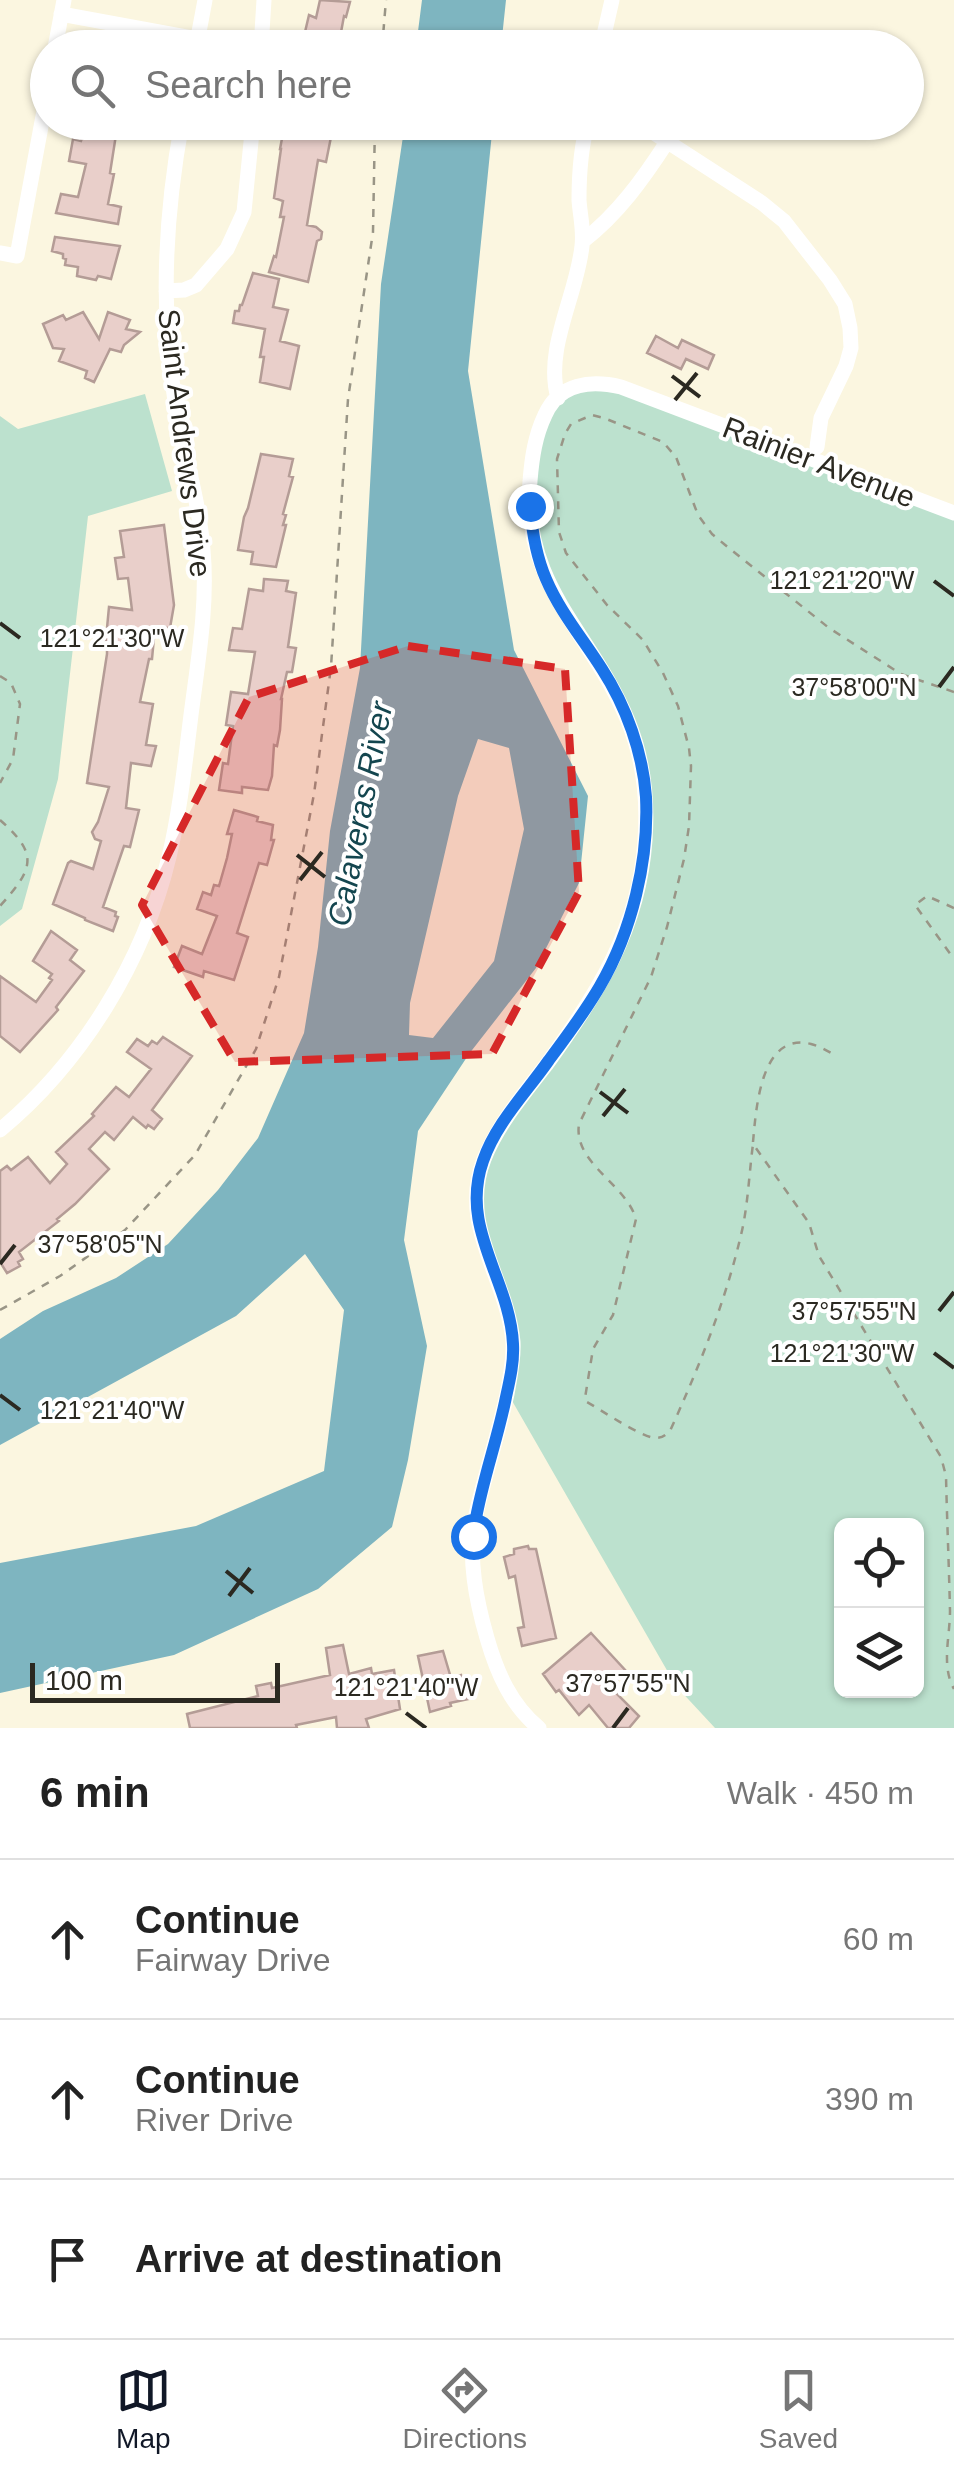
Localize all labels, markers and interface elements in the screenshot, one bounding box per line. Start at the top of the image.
search box [30,30,924,140]
icon: search [65,58,120,113]
text: Search here [145,64,352,106]
street label: Saint Andrews Drive [152,307,218,579]
street label: Rainier Avenue [718,410,920,514]
route end [508,484,554,530]
text: 121°21'20"W [770,566,915,594]
text: 121°21'30"W [40,624,185,652]
text: 37°58'00"N [791,673,917,701]
water label: Calaveras River [321,698,400,929]
text: 37°58'05"N [37,1230,163,1258]
text: 37°57'55"N [791,1297,917,1325]
text: 121°21'30"W [770,1339,915,1367]
text: 121°21'40"W [40,1396,185,1424]
route start [451,1514,497,1560]
map controls [834,1518,924,1698]
button: locate [834,1518,924,1608]
button: layers [834,1608,924,1698]
scale bar [30,1658,280,1702]
text: 100 m [45,1665,123,1696]
text: 37°57'55"N [565,1669,691,1697]
text: 121°21'40"W [334,1673,479,1701]
text: 6 min [40,1769,150,1816]
text: Walk · 450 m [727,1775,914,1811]
text: Continue [135,1899,300,1941]
icon: ahead [40,1912,95,1967]
text: 60 m [843,1921,914,1957]
text: Fairway Drive [135,1942,331,1978]
text: Continue [135,2059,300,2101]
icon: ahead [40,2072,95,2127]
text: 390 m [825,2081,914,2117]
text: River Drive [135,2102,293,2138]
icon: arrive [40,2232,95,2287]
text: Arrive at destination [135,2238,502,2280]
tab: Map [116,2363,171,2455]
tab: Directions [403,2363,527,2455]
tab: Saved [759,2363,838,2455]

